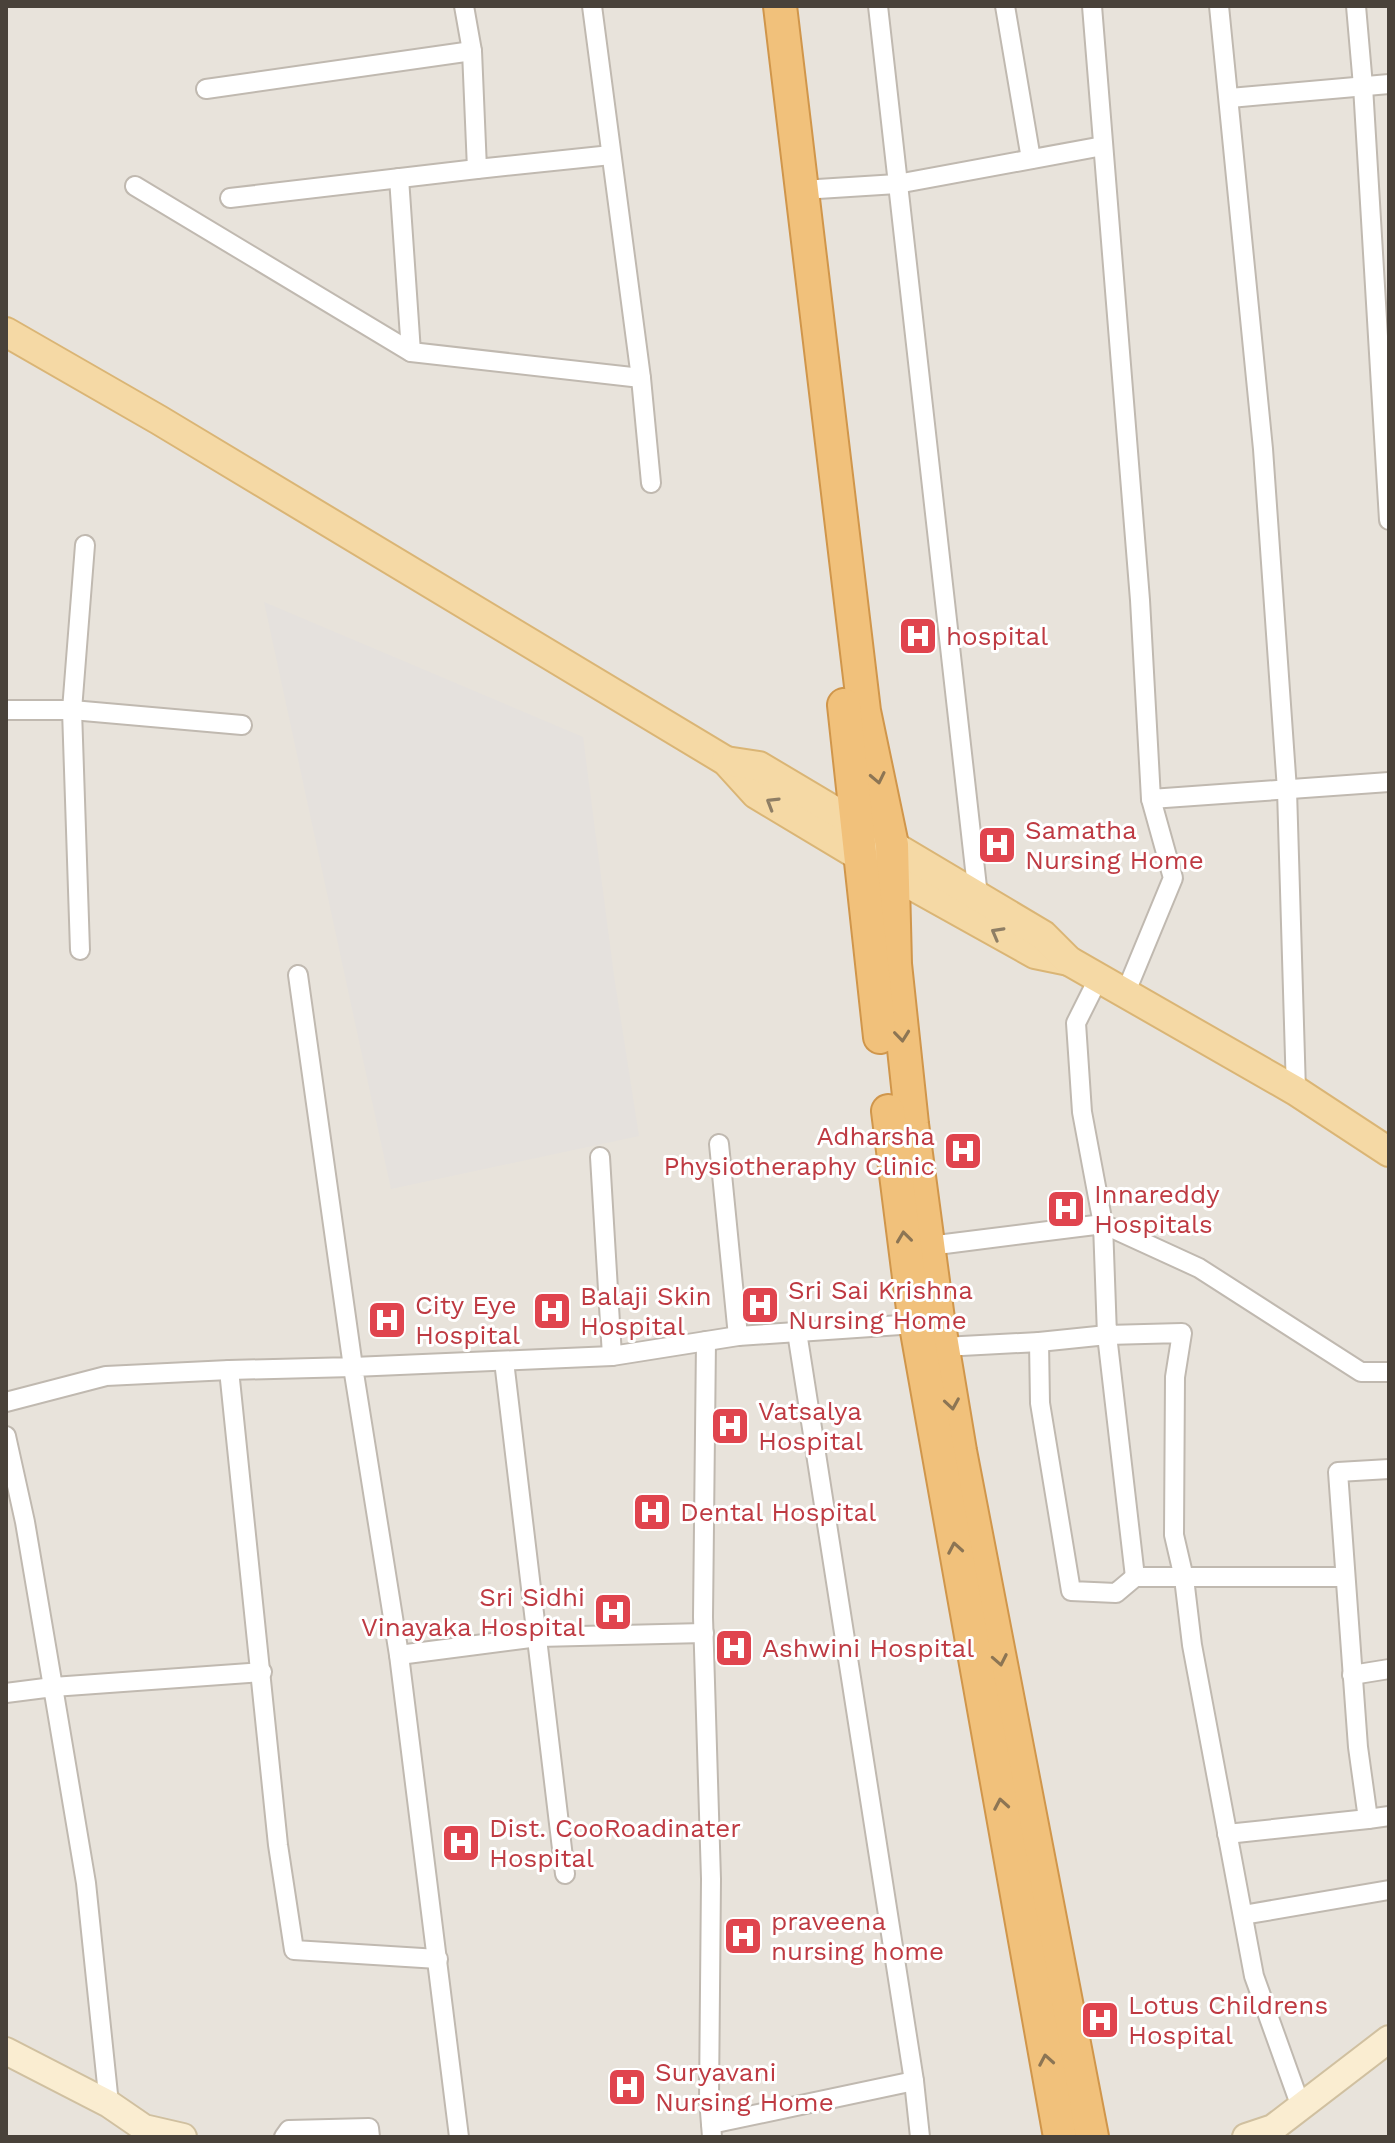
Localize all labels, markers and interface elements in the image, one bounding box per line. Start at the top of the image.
hospital icon: hospital [897,615,939,657]
place label: hospital [946,621,1048,651]
one-way arrow [869,770,886,784]
one-way arrow [766,798,781,813]
place label: Samatha Nursing Home [1025,815,1204,875]
hospital icon: Samatha Nursing Home [976,824,1018,866]
one-way arrow [991,927,1005,942]
one-way arrow [894,1030,911,1043]
place label: Adharsha Physiotheraphy Clinic [663,1121,935,1181]
hospital icon: Adharsha Physiotheraphy Clinic [942,1130,984,1172]
place label: Innareddy Hospitals [1094,1179,1220,1239]
hospital icon: Innareddy Hospitals [1045,1188,1087,1230]
one-way arrow [895,1230,912,1243]
place label: Sri Sai Krishna Nursing Home [788,1275,973,1335]
place label: Balaji Skin Hospital [580,1281,711,1341]
hospital icon: Sri Sai Krishna Nursing Home [739,1284,781,1326]
place label: City Eye Hospital [415,1290,520,1350]
hospital icon: Balaji Skin Hospital [531,1290,573,1332]
hospital icon: City Eye Hospital [366,1299,408,1341]
place label: Vatsalya Hospital [758,1396,863,1456]
one-way arrow [943,1397,960,1411]
hospital icon: Vatsalya Hospital [709,1405,751,1447]
hospital icon: Dental Hospital [631,1491,673,1533]
place label: Dental Hospital [680,1497,876,1527]
one-way arrow [948,1541,965,1555]
place label: Sri Sidhi Vinayaka Hospital [361,1582,585,1642]
hospital icon: Sri Sidhi Vinayaka Hospital [592,1591,634,1633]
hospital icon: Ashwini Hospital [713,1627,755,1669]
place label: Ashwini Hospital [762,1633,974,1663]
one-way arrow [991,1653,1008,1666]
one-way arrow [993,1797,1010,1811]
place label: Dist. CooRoadinater Hospital [489,1813,741,1873]
hospital icon: Dist. CooRoadinater Hospital [440,1822,482,1864]
place label: praveena nursing home [771,1906,944,1966]
hospital icon: praveena nursing home [722,1915,764,1957]
place label: Lotus Childrens Hospital [1128,1990,1328,2050]
hospital icon: Lotus Childrens Hospital [1079,1999,1121,2041]
one-way arrow [1039,2053,1056,2067]
place label: Suryavani Nursing Home [655,2057,834,2117]
hospital icon: Suryavani Nursing Home [606,2066,648,2108]

